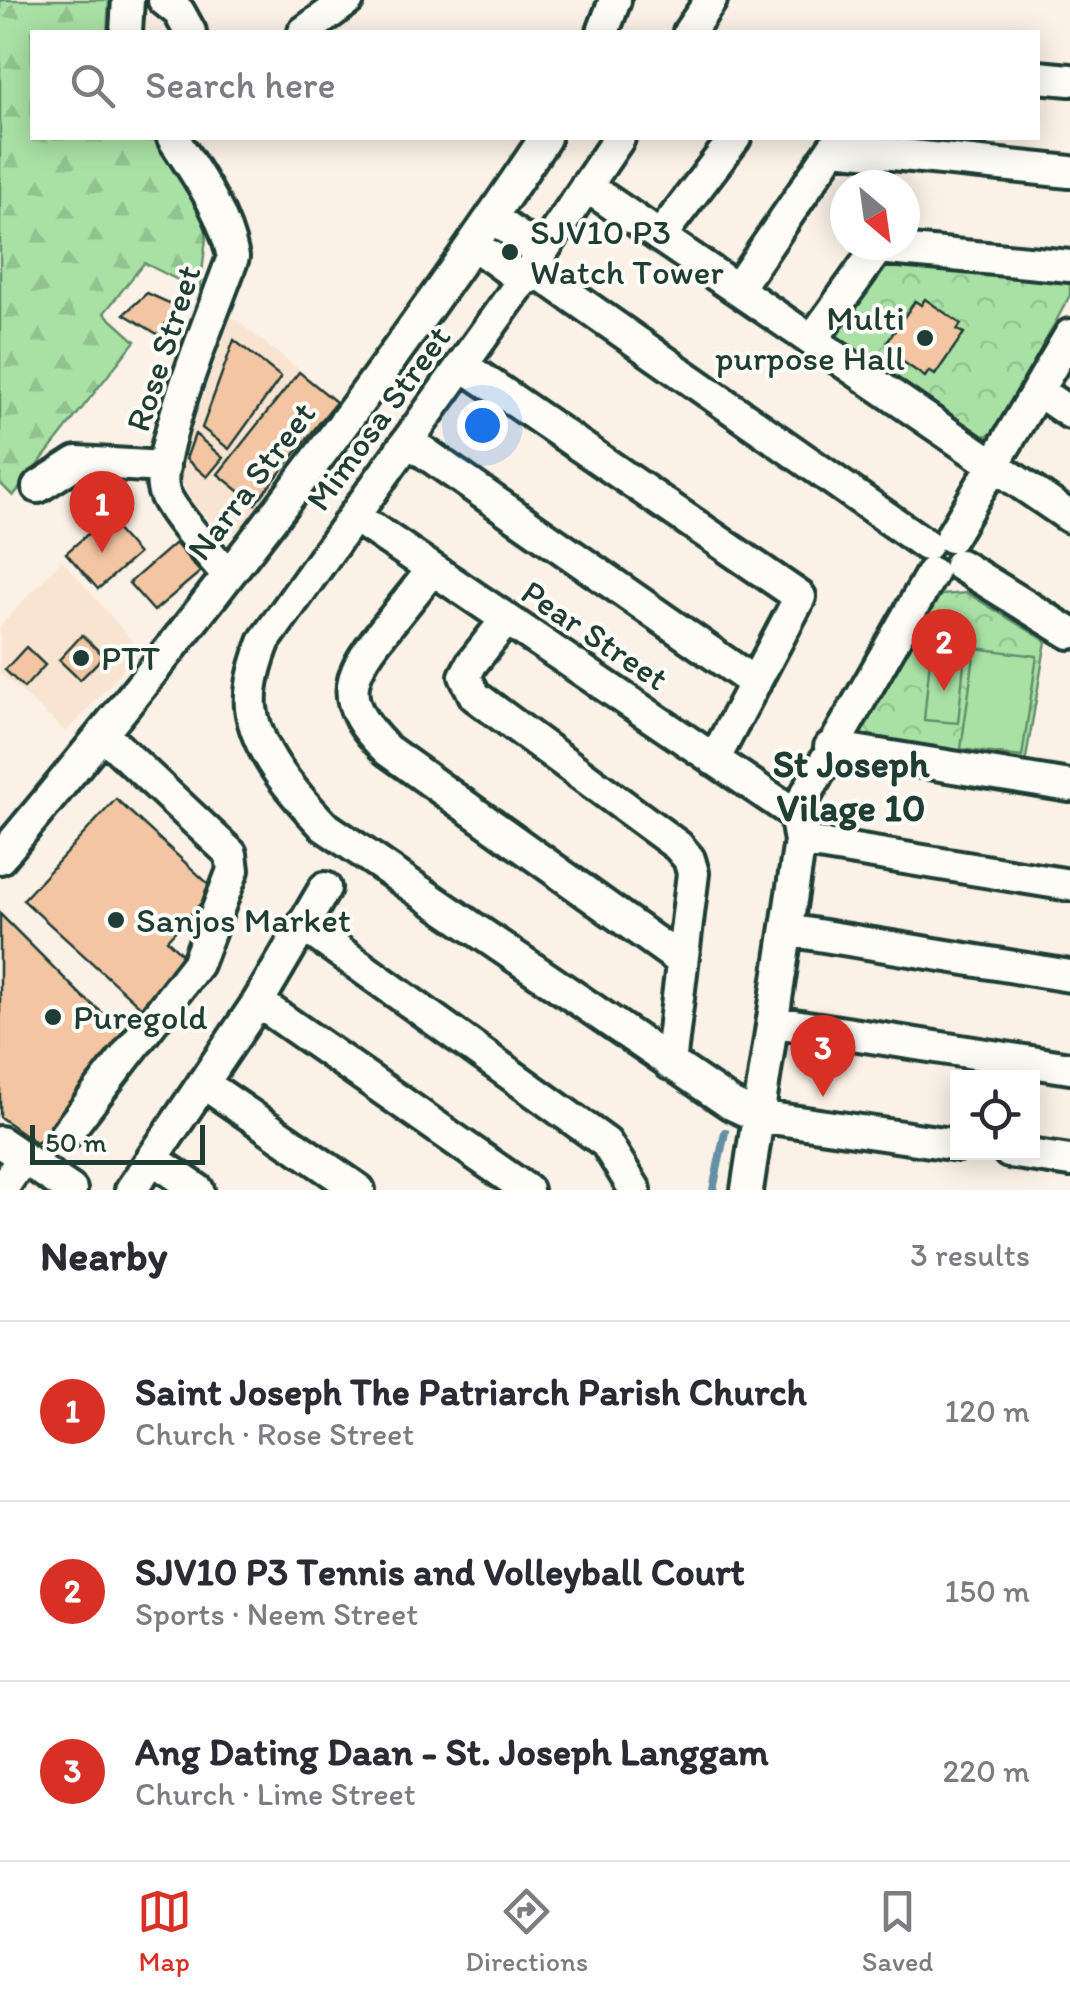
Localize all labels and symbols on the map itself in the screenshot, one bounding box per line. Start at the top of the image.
north arrow [830,170,920,260]
place label: SJV10 P3 Watch Tower [530,211,724,293]
marker: SJV10 P3 Watch Tower [499,241,521,263]
street label: Rose Street [116,260,210,436]
place label: Multi purpose Hall [715,297,905,379]
street label: Mimosa Street [297,317,459,519]
marker: Multi purpose Hall [914,327,936,349]
street label: Narra Street [178,394,324,568]
your location [457,400,508,451]
pin: 1 [70,470,134,553]
street label: Pear Street [514,571,676,699]
pin: 2 [912,608,976,691]
place label: PTT [101,637,161,679]
marker: PTT [70,647,92,669]
district label: St Joseph Vilage 10 [773,741,930,831]
place label: Sanjos Market [136,899,351,941]
marker: Sanjos Market [105,909,127,931]
place label: Puregold [73,996,208,1038]
marker: Puregold [42,1006,64,1028]
pin: 3 [790,1014,856,1097]
scale bar [30,1120,205,1164]

